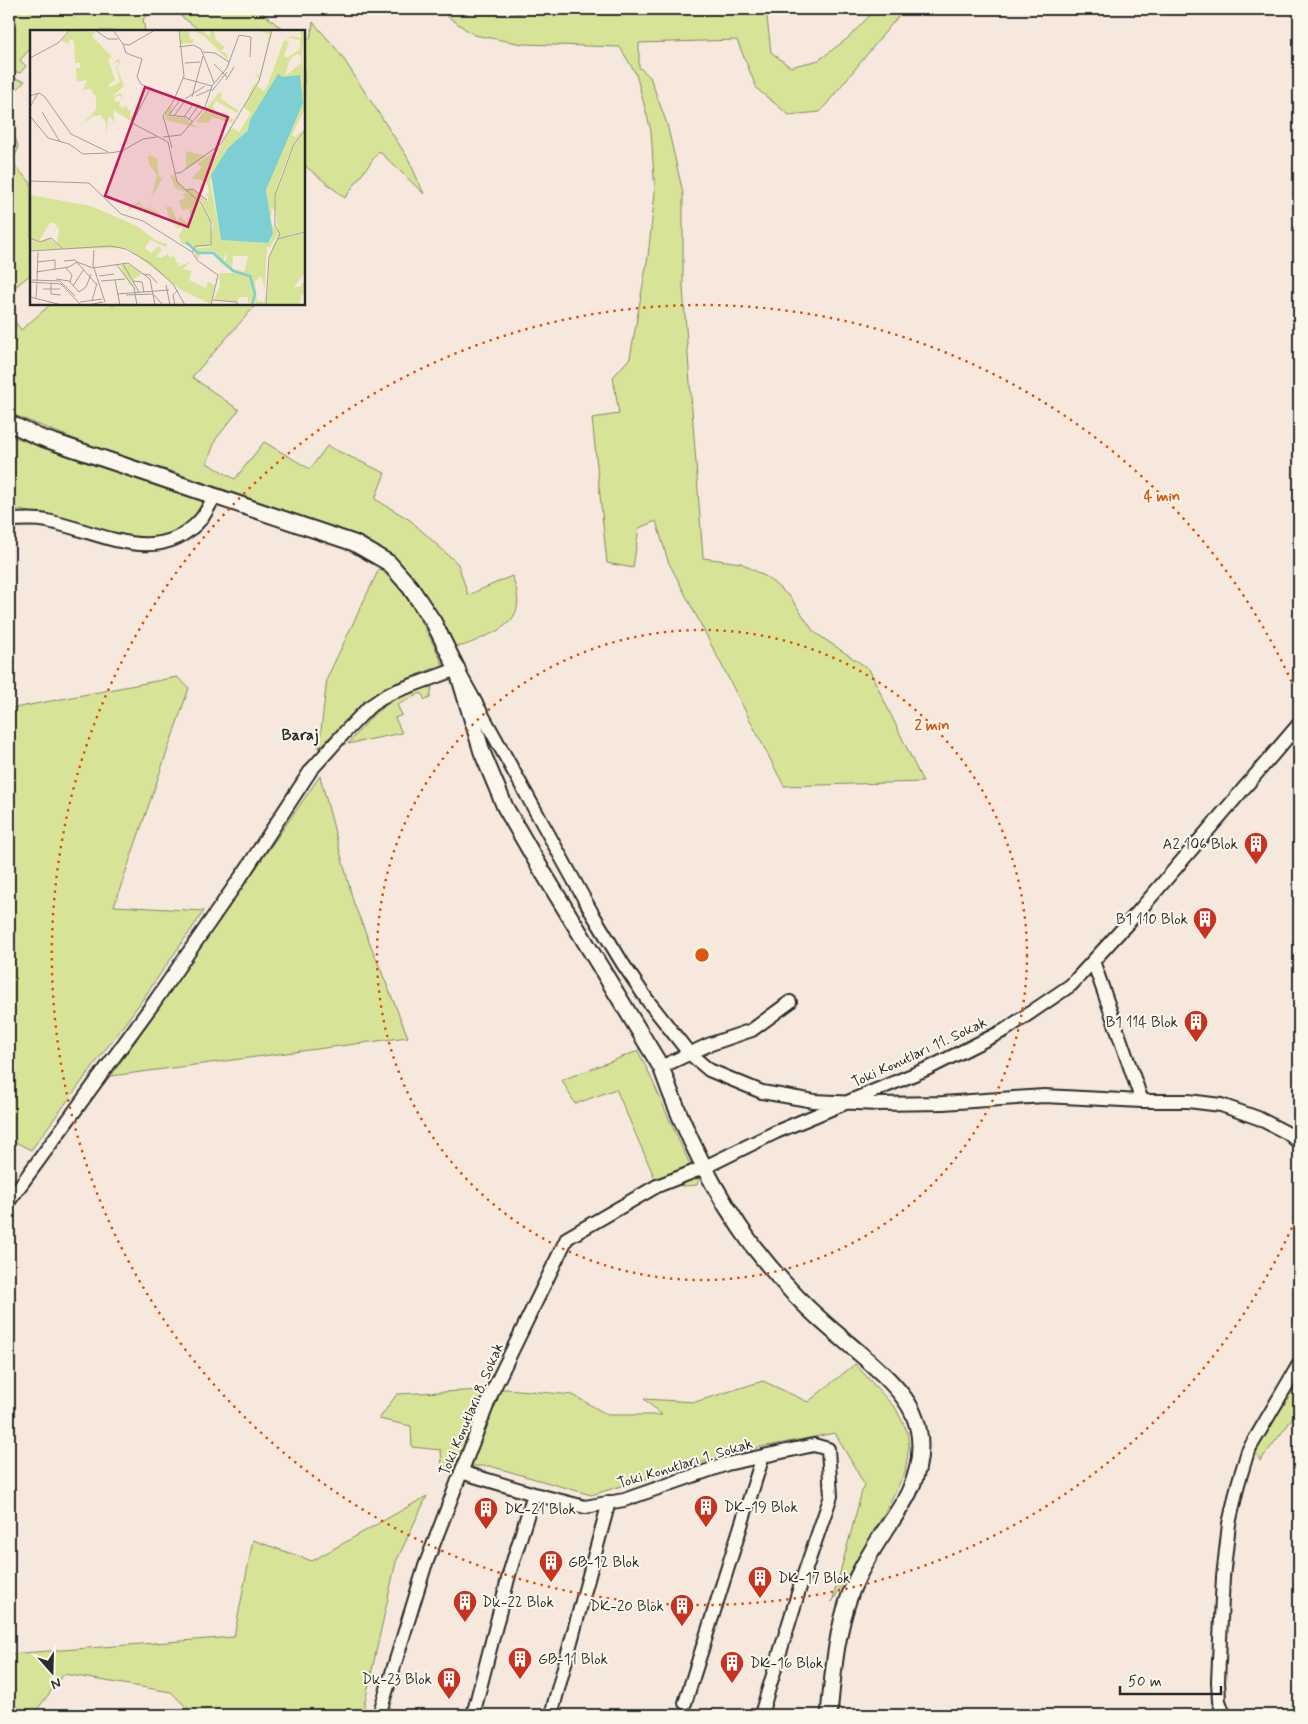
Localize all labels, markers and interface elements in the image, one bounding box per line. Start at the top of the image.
inset map [30,30,305,305]
text: 4 min [1144,487,1180,507]
text: 2 min [914,716,950,736]
district label: Baraj [282,725,319,746]
building icon: A2 106 Blok [1243,831,1269,865]
place label: A2 106 Blok [1163,835,1238,855]
building icon: B1 110 Blok [1192,906,1218,940]
place label: B1 110 Blok [1116,910,1188,930]
centre of rings [693,946,711,964]
building icon: B1 114 Blok [1183,1009,1209,1043]
street label: Toki Konutları 11. Sokak [849,1013,990,1093]
place label: B1 114 Blok [1106,1013,1178,1033]
street label: Toki Konutları 8. Sokak [435,1340,509,1479]
street label: Toki Konutları 1. Sokak [615,1434,755,1494]
building icon: DK-19 Blok [693,1494,719,1528]
building icon: DK-21 Blok [473,1496,499,1530]
place label: DK-19 Blok [724,1498,798,1518]
place label: DK-21 Blok [504,1500,576,1520]
building icon: GB-12 Blok [538,1549,564,1583]
place label: GB-12 Blok [568,1553,639,1573]
building icon: DK-17 Blok [747,1565,773,1599]
place label: DK-17 Blok [778,1569,850,1589]
building icon: Dk-22 Blok [452,1589,478,1623]
place label: Dk-22 Blok [482,1593,554,1613]
building icon: DK-20 Blok [669,1593,695,1627]
place label: DK-20 Blok [590,1597,664,1617]
north arrow [28,1646,78,1696]
building icon: GB-11 Blok [507,1646,533,1680]
place label: GB-11 Blok [538,1650,608,1670]
building icon: DK-16 Blok [719,1650,745,1684]
place label: DK-16 Blok [750,1654,823,1674]
scale bar [1120,1664,1222,1696]
building icon: Dk-23 Blok [436,1666,462,1700]
place label: Dk-23 Blok [362,1670,432,1690]
text: 50 m [1128,1672,1162,1692]
text: N [49,1673,64,1693]

